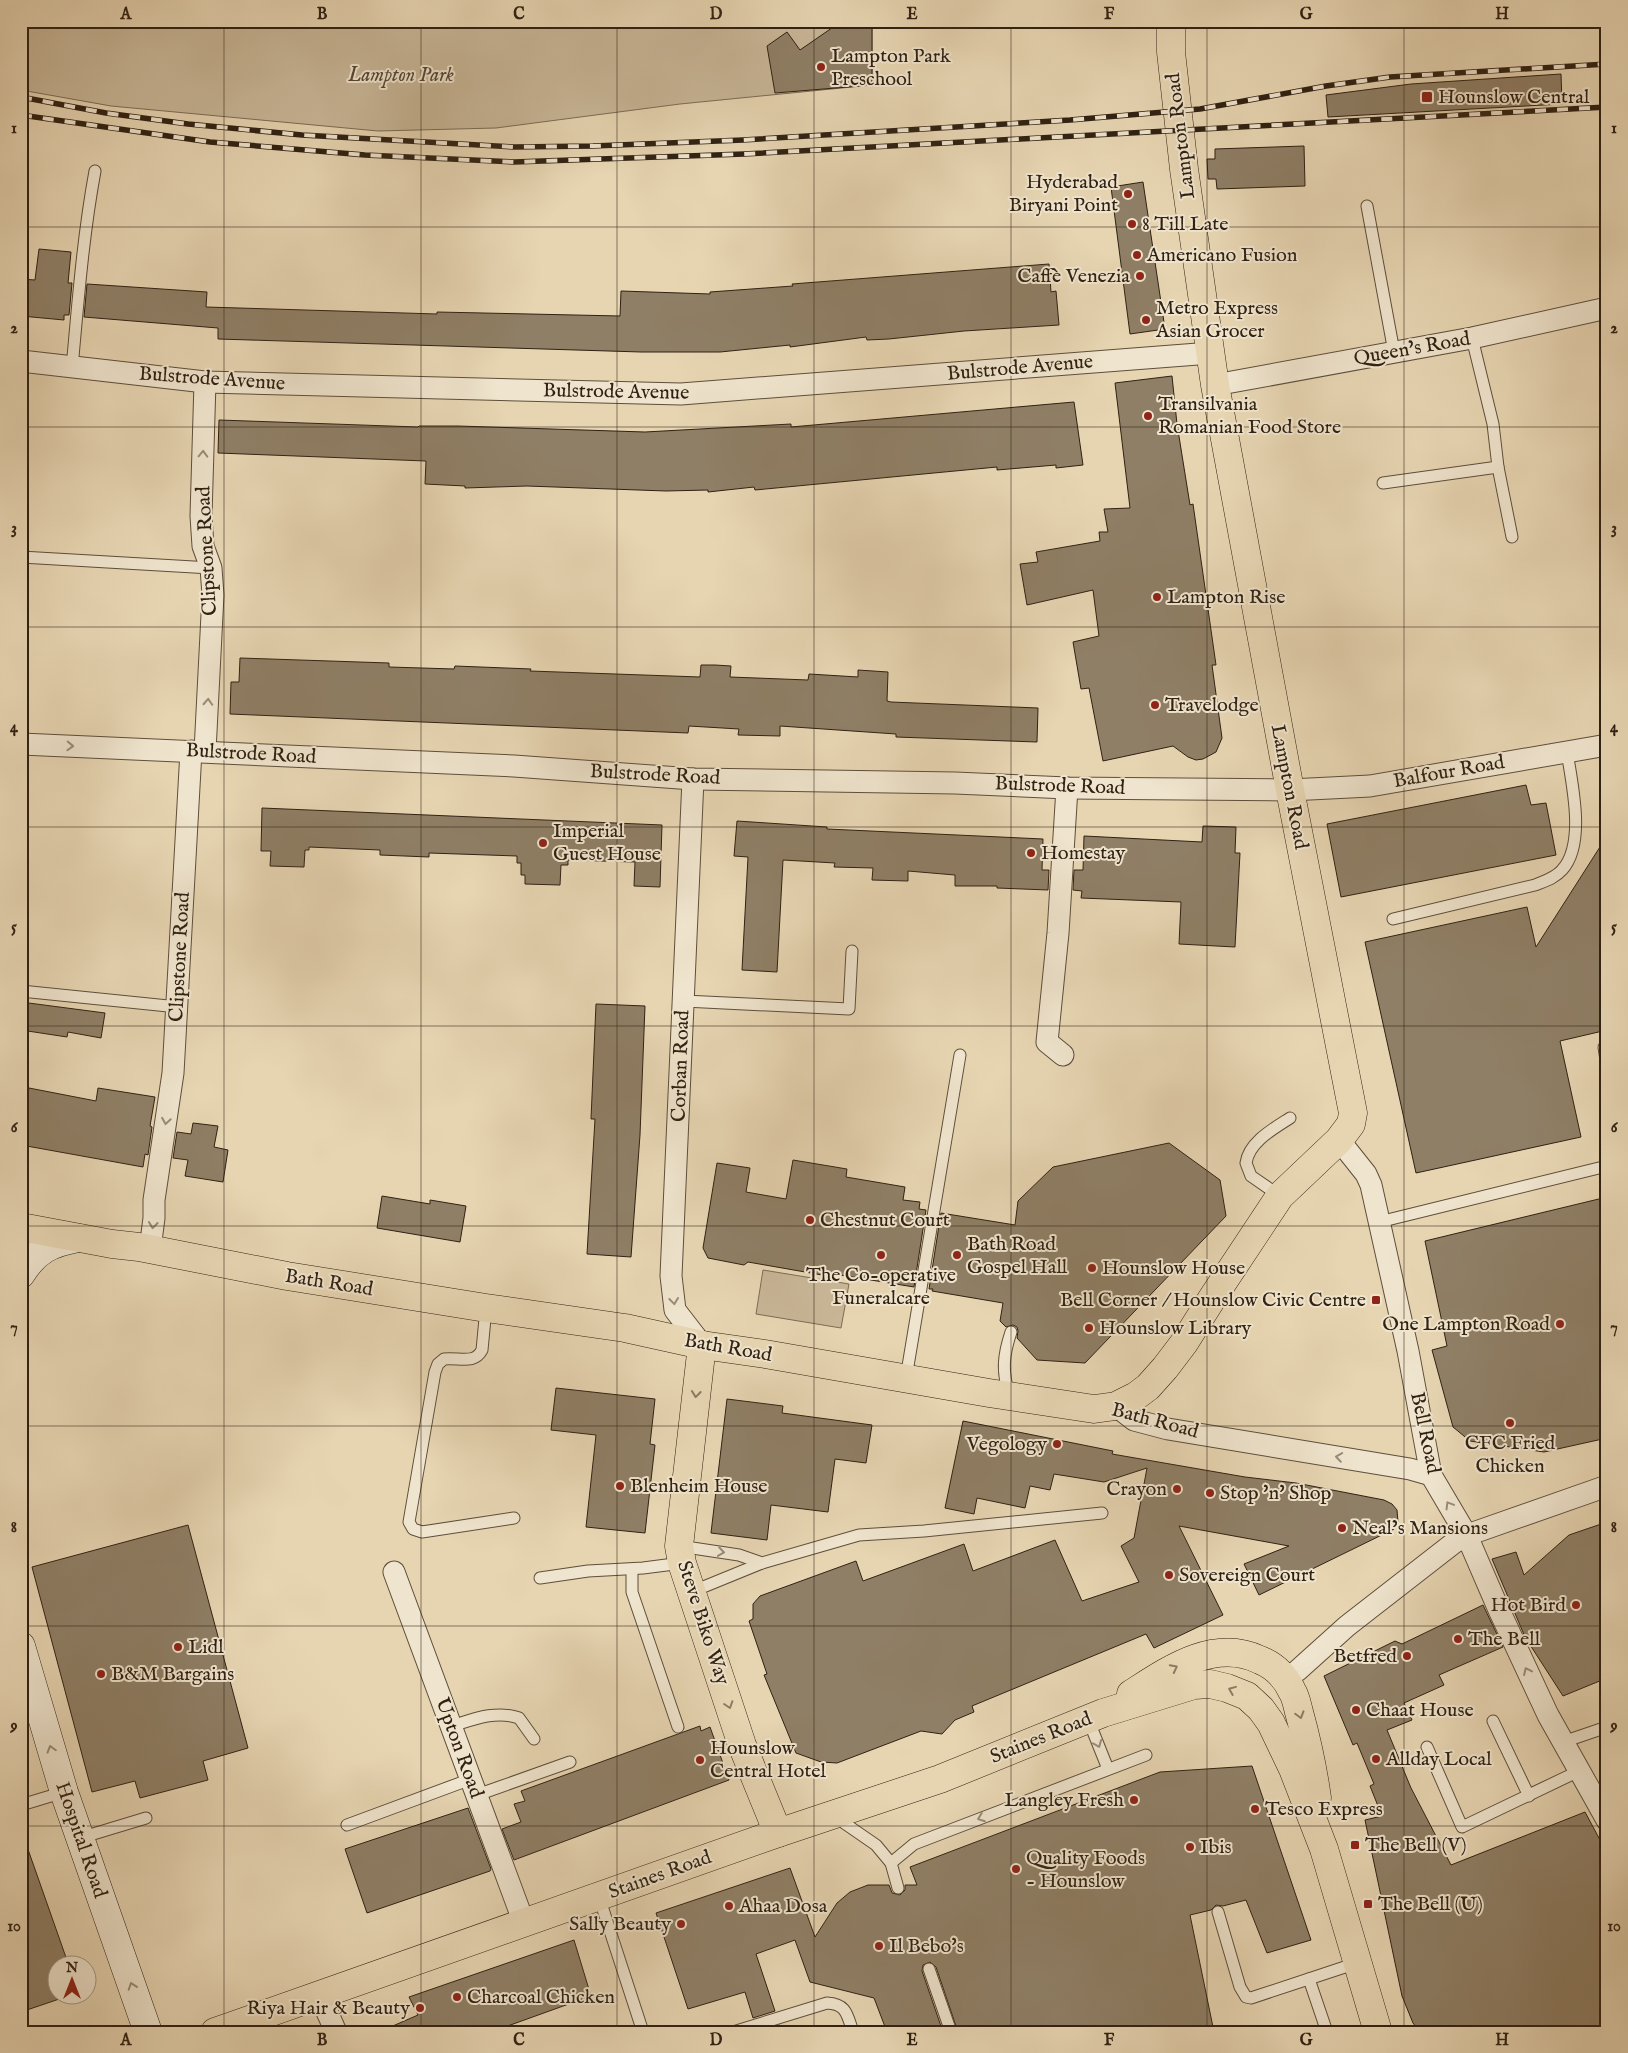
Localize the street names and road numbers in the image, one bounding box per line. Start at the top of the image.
street label: Lampton Road [1161,71,1201,201]
street label: Queen's Road [1352,326,1472,372]
street label: Bulstrode Avenue [946,349,1094,387]
street label: Bulstrode Avenue [138,361,286,397]
street label: Bulstrode Avenue [543,378,689,406]
street label: Clipstone Road [191,485,223,617]
street label: Lampton Road [1265,722,1313,852]
street label: Bulstrode Road [185,738,317,770]
street label: Balfour Road [1391,750,1507,794]
street label: Bulstrode Road [589,759,721,791]
street label: Bulstrode Road [994,771,1126,801]
street label: Clipstone Road [164,891,196,1023]
street label: Corban Road [667,1009,695,1122]
street label: Bath Road [283,1264,375,1302]
street label: Bath Road [682,1328,774,1368]
street label: Bell Road [1404,1390,1446,1476]
street label: Bath Road [1109,1397,1202,1445]
street label: Steve Biko Way [671,1558,735,1688]
street label: Upton Road [429,1694,489,1802]
street label: Staines Road [986,1706,1096,1770]
street label: Hospital Road [49,1779,113,1902]
street label: Staines Road [605,1845,715,1905]

